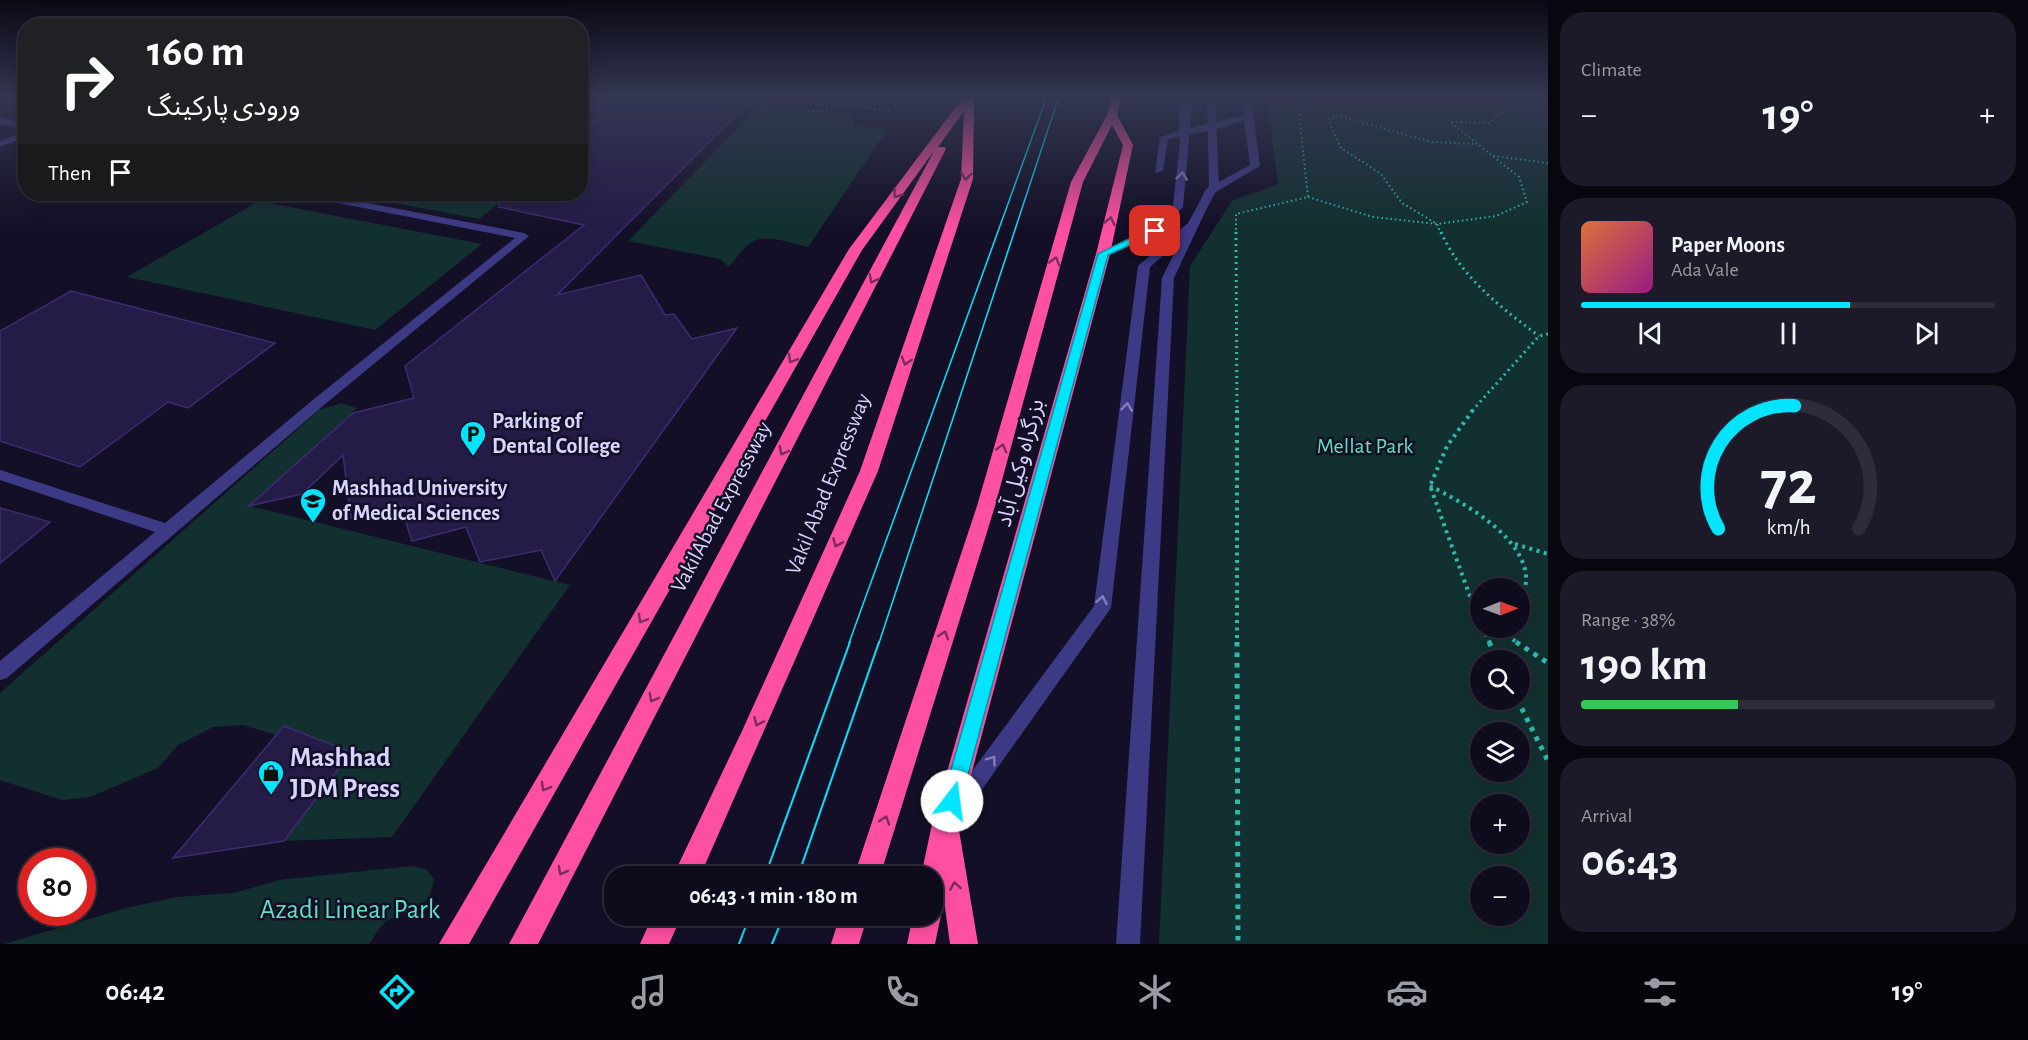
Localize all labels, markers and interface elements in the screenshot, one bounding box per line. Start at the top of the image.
text: 160 m [147,31,245,73]
icon: right [48,42,126,120]
text: Climate [1581,60,1642,80]
text: ورودی پارکینگ [147,93,300,120]
text: 19° [1762,93,1814,138]
text: − [1581,99,1597,132]
text: + [1979,99,1995,132]
icon: arrive [104,156,137,189]
text: Then [48,162,92,184]
one-way arrow [960,171,972,181]
one-way arrow [1175,171,1188,180]
one-way arrow [893,188,904,199]
pin [1129,205,1180,256]
icon: arrive [1138,214,1171,247]
one-way arrow [1103,216,1116,226]
text: Paper Moons [1671,234,1785,256]
one-way arrow [1047,256,1060,266]
text: Ada Vale [1671,260,1739,280]
one-way arrow [869,272,880,283]
icon: previous [1634,317,1667,350]
icon: pause [1772,317,1805,350]
icon: next [1910,317,1943,350]
one-way arrow [788,353,800,363]
one-way arrow [900,355,913,366]
street label: Vakil Abad Expressway [782,390,875,578]
street label: بزرگراه وکیل آباد [991,396,1050,530]
one-way arrow [1120,402,1133,412]
place label: Parking of Dental College [492,410,620,457]
street label: VakilAbad Expressway [667,418,776,596]
parking icon: Parking of Dental College [458,419,488,457]
park label: Mellat Park [1317,435,1413,457]
one-way arrow [995,444,1007,454]
one-way arrow [779,445,790,456]
text: 72 [1760,453,1816,515]
place label: Mashhad University of Medical Sciences [332,477,508,524]
school or university icon: Mashhad University of Medical Sciences [298,486,328,524]
text: km/h [1766,517,1810,538]
one-way arrow [832,537,844,548]
north arrow [1470,578,1530,638]
map controls [1470,578,1530,926]
one-way arrow [1095,596,1108,606]
text: Range · 38% [1581,610,1675,630]
one-way arrow [638,613,650,623]
one-way arrow [937,630,950,641]
text: 190 km [1581,643,1708,688]
button: search [1470,650,1530,710]
one-way arrow [649,692,660,703]
one-way arrow [753,715,765,726]
button: layers [1470,722,1530,782]
place label: Mashhad JDM Press [290,744,400,802]
one-way arrow [985,755,996,766]
shop icon: Mashhad JDM Press [256,758,286,796]
position arrow [920,769,984,833]
one-way arrow [540,781,552,792]
button: + [1470,794,1530,854]
text: Arrival [1581,806,1632,826]
one-way arrow [877,815,890,826]
text: 06:43 [1581,839,1679,884]
speed limit sign: 80 [18,848,96,926]
one-way arrow [558,864,569,875]
button: − [1470,866,1530,926]
one-way arrow [949,882,961,891]
text: 06:43 · 1 min · 180 m [689,885,858,907]
park label: Azadi Linear Park [260,896,441,923]
icon: directions [376,971,418,1013]
icon: music [628,971,670,1013]
icon: phone [881,971,923,1013]
icon: climate [1134,971,1176,1013]
icon: car [1386,971,1428,1013]
icon: filters [1639,971,1681,1013]
text: 06:42 [105,978,165,1005]
text: 19° [1892,978,1923,1005]

